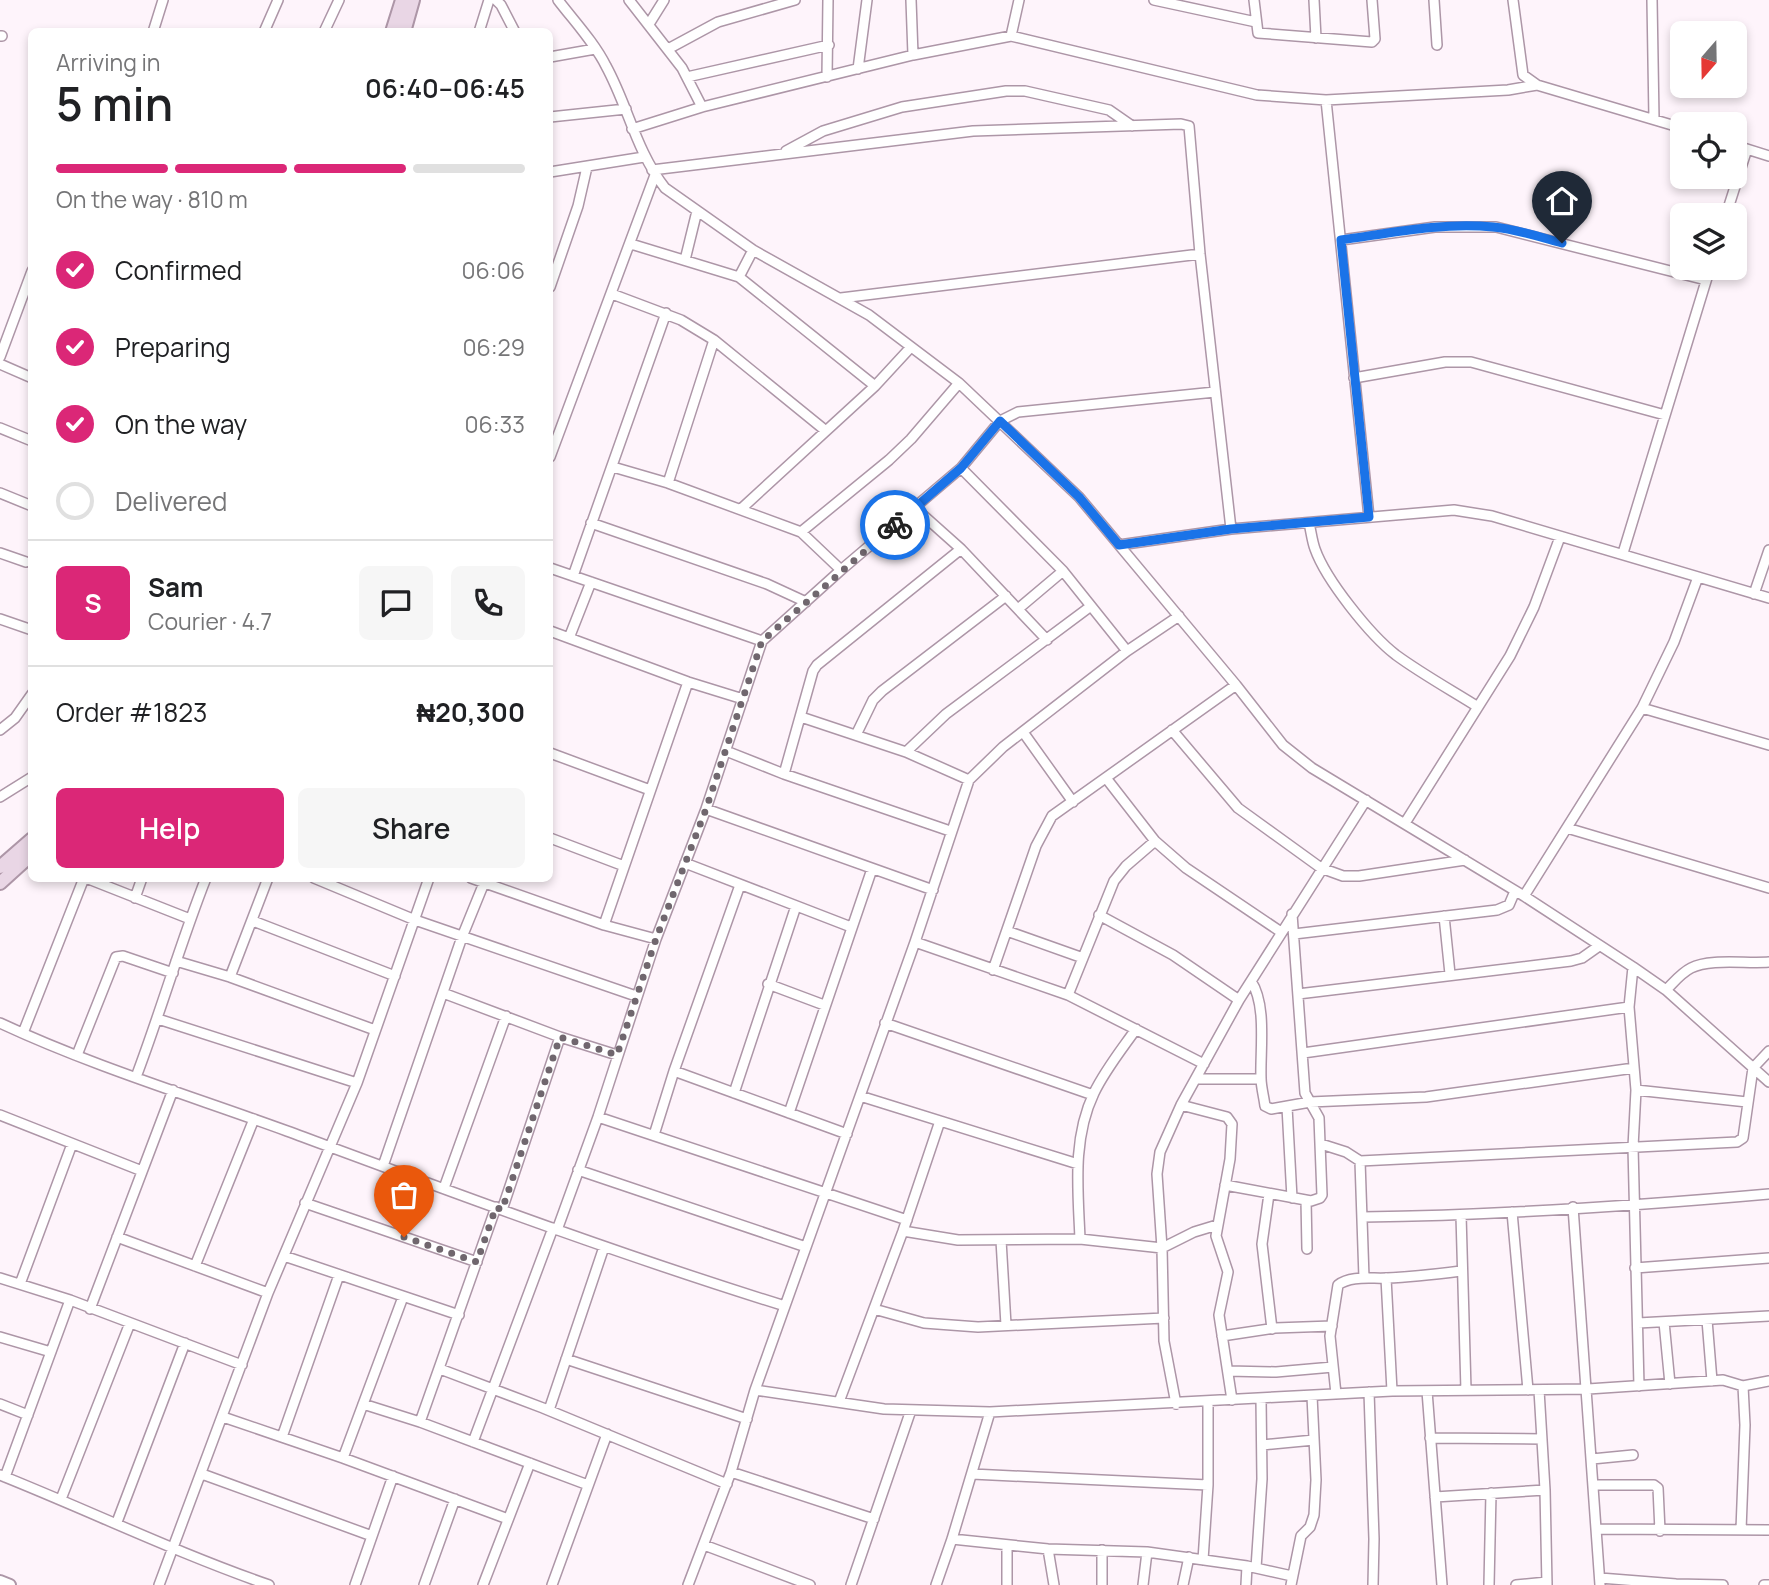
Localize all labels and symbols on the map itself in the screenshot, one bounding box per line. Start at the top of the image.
north arrow [1670,21,1746,98]
pin [1532,171,1592,243]
courier [860,490,930,560]
pin [374,1165,434,1237]

